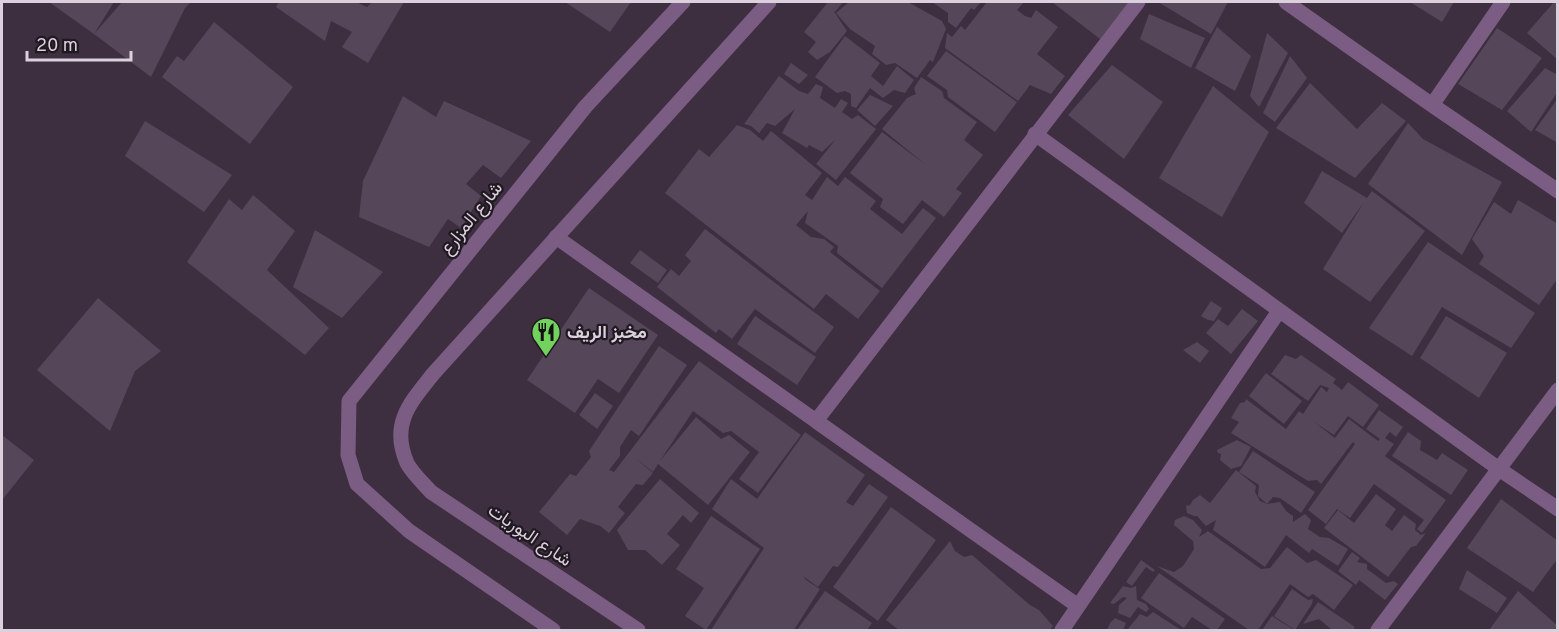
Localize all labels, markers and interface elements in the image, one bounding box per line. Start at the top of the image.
scale bar [27,24,130,62]
text: 20 m [36,35,78,58]
street label: شارع المزارع [436,178,509,260]
restaurant icon: مخبز الريف [530,316,562,358]
place label: مخبز الريف [567,322,647,345]
street label: شارع البوريات [483,500,575,573]

